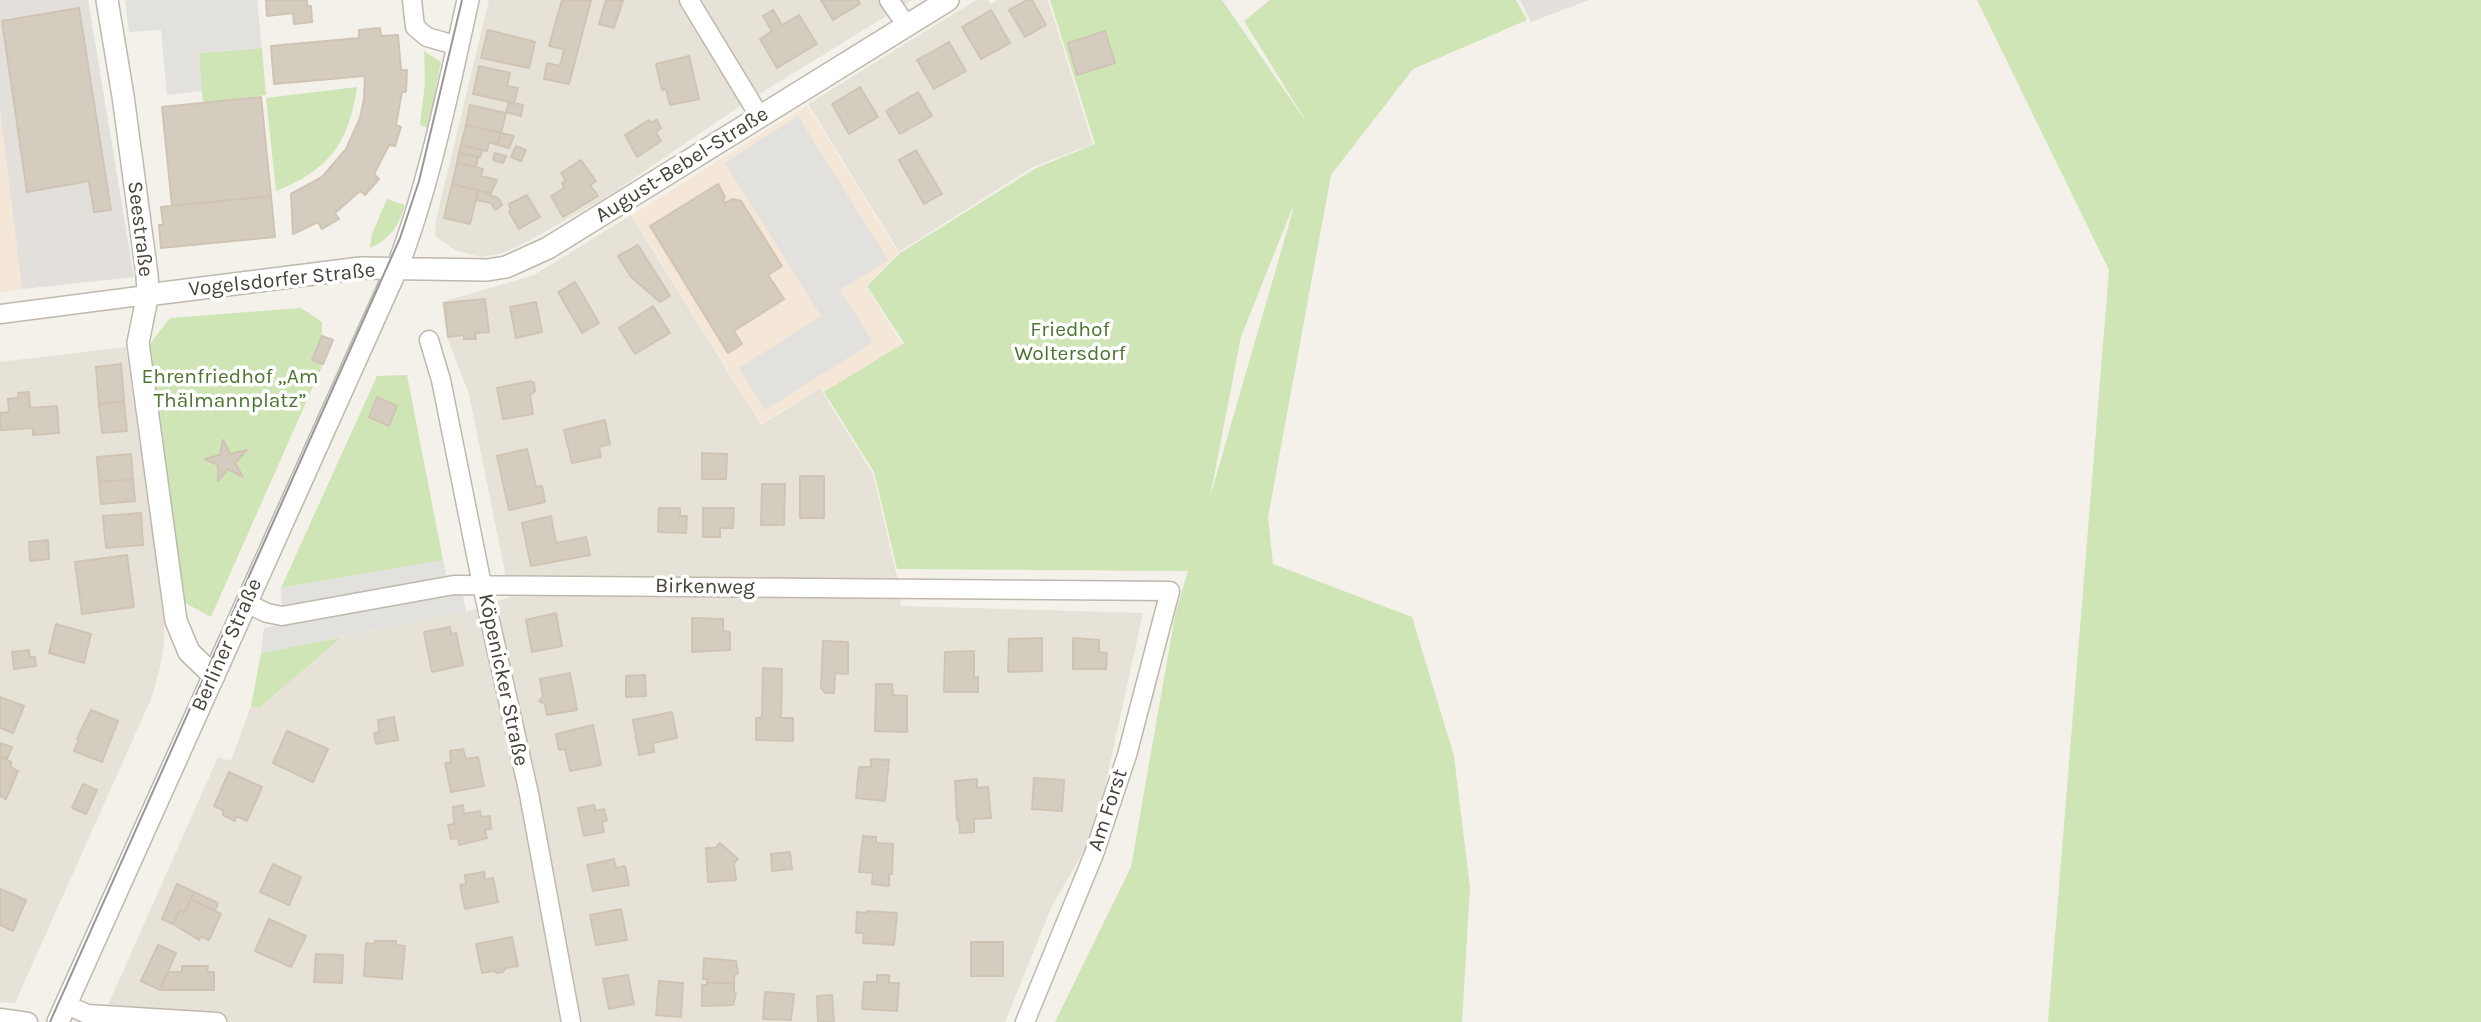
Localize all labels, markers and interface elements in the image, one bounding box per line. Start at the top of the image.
street label: August-Bebel-Straße [591,102,773,228]
street label: Seestraße [122,180,158,278]
street label: Vogelsdorfer Straße [187,258,377,302]
park label: Friedhof Woltersdorf [1014,317,1126,367]
park label: Ehrenfriedhof „Am Thälmannplatz” [142,364,318,414]
street label: Birkenweg [655,574,755,600]
street label: Berliner Straße [186,575,268,715]
street label: Köpenicker Straße [472,591,534,769]
street label: Am Forst [1083,766,1133,854]

